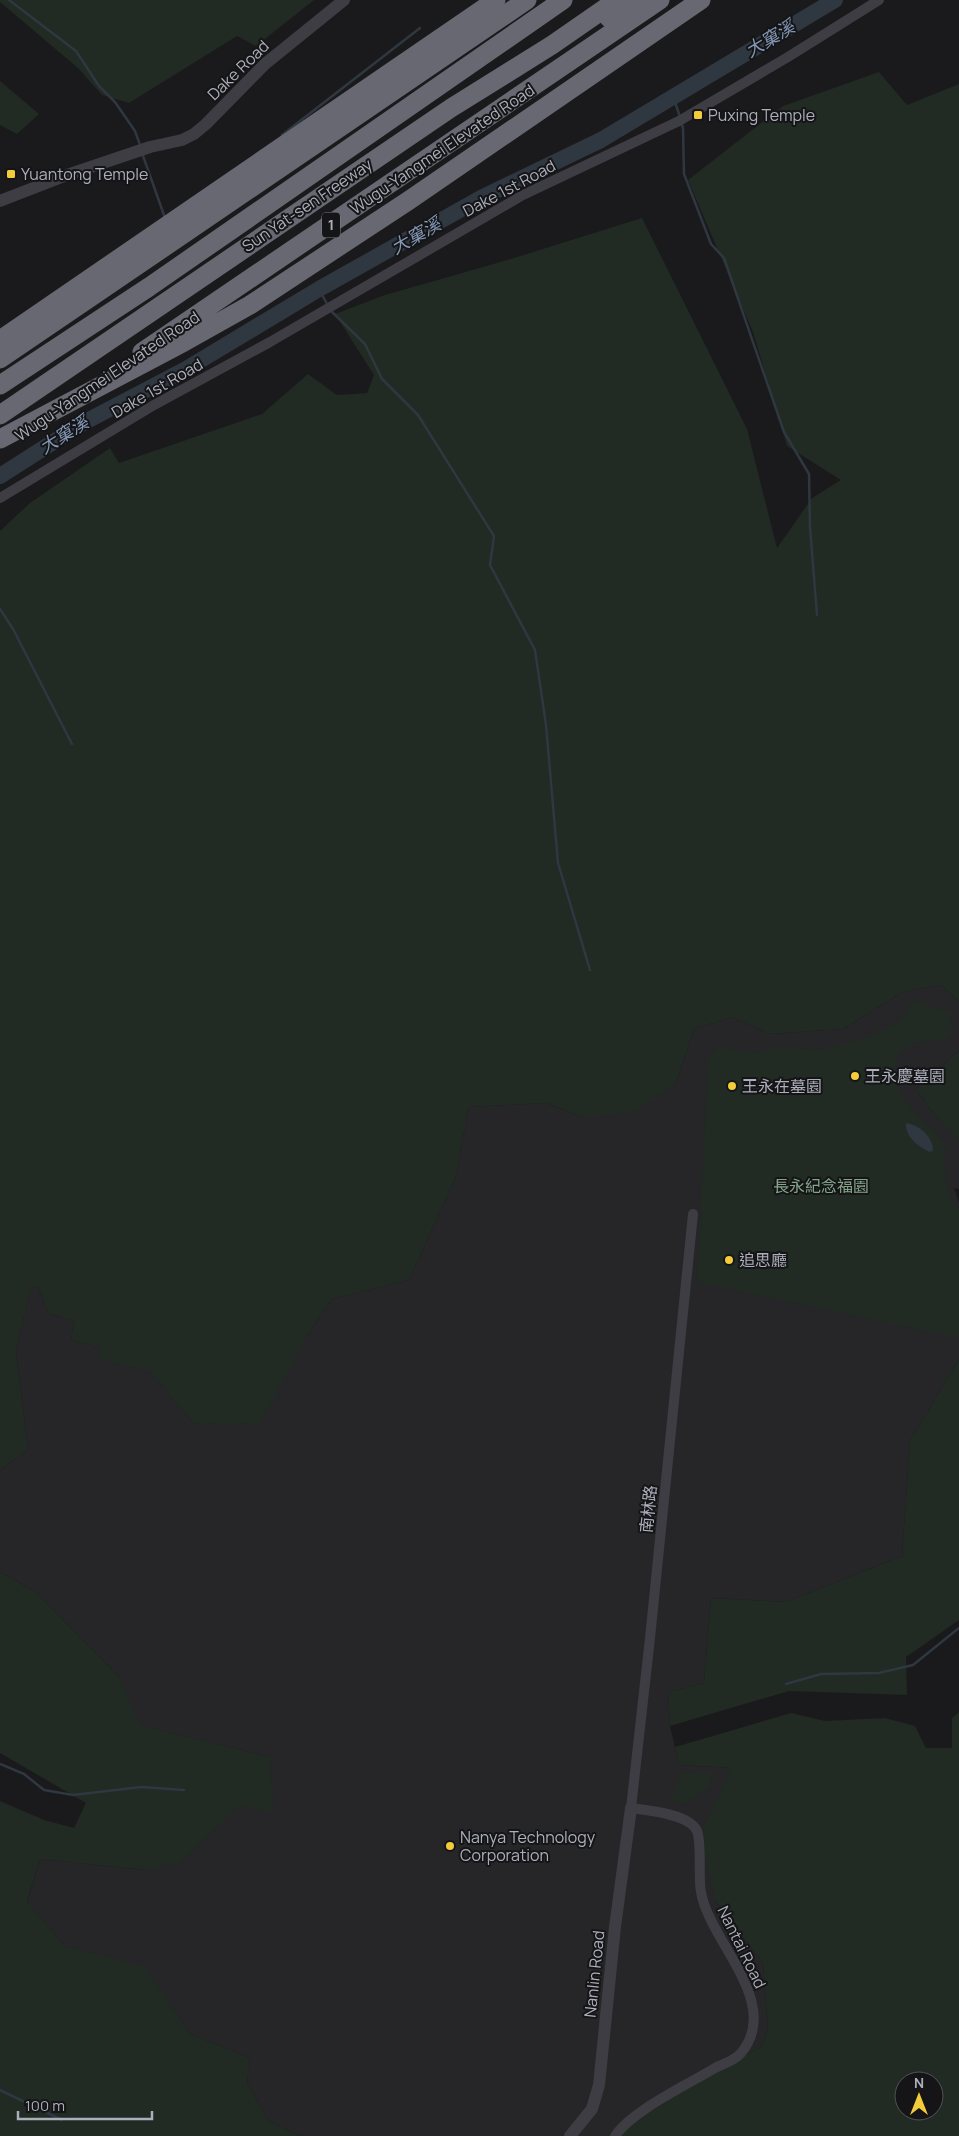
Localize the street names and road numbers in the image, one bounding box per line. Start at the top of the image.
street label: Dake Road [202,35,274,105]
street label: Wugu-Yangmei Elevated Road [345,79,539,219]
street label: Sun Yat-sen Freeway [238,153,377,257]
street label: Dake 1st Road [459,154,559,222]
road number: 1 [322,212,340,238]
street label: Wugu-Yangmei Elevated Road [10,306,204,446]
street label: Dake 1st Road [107,353,207,423]
street label: 南林路 [635,1484,661,1534]
street label: Nantai Road [712,1902,772,1992]
street label: Nanlin Road [578,1929,610,2019]

